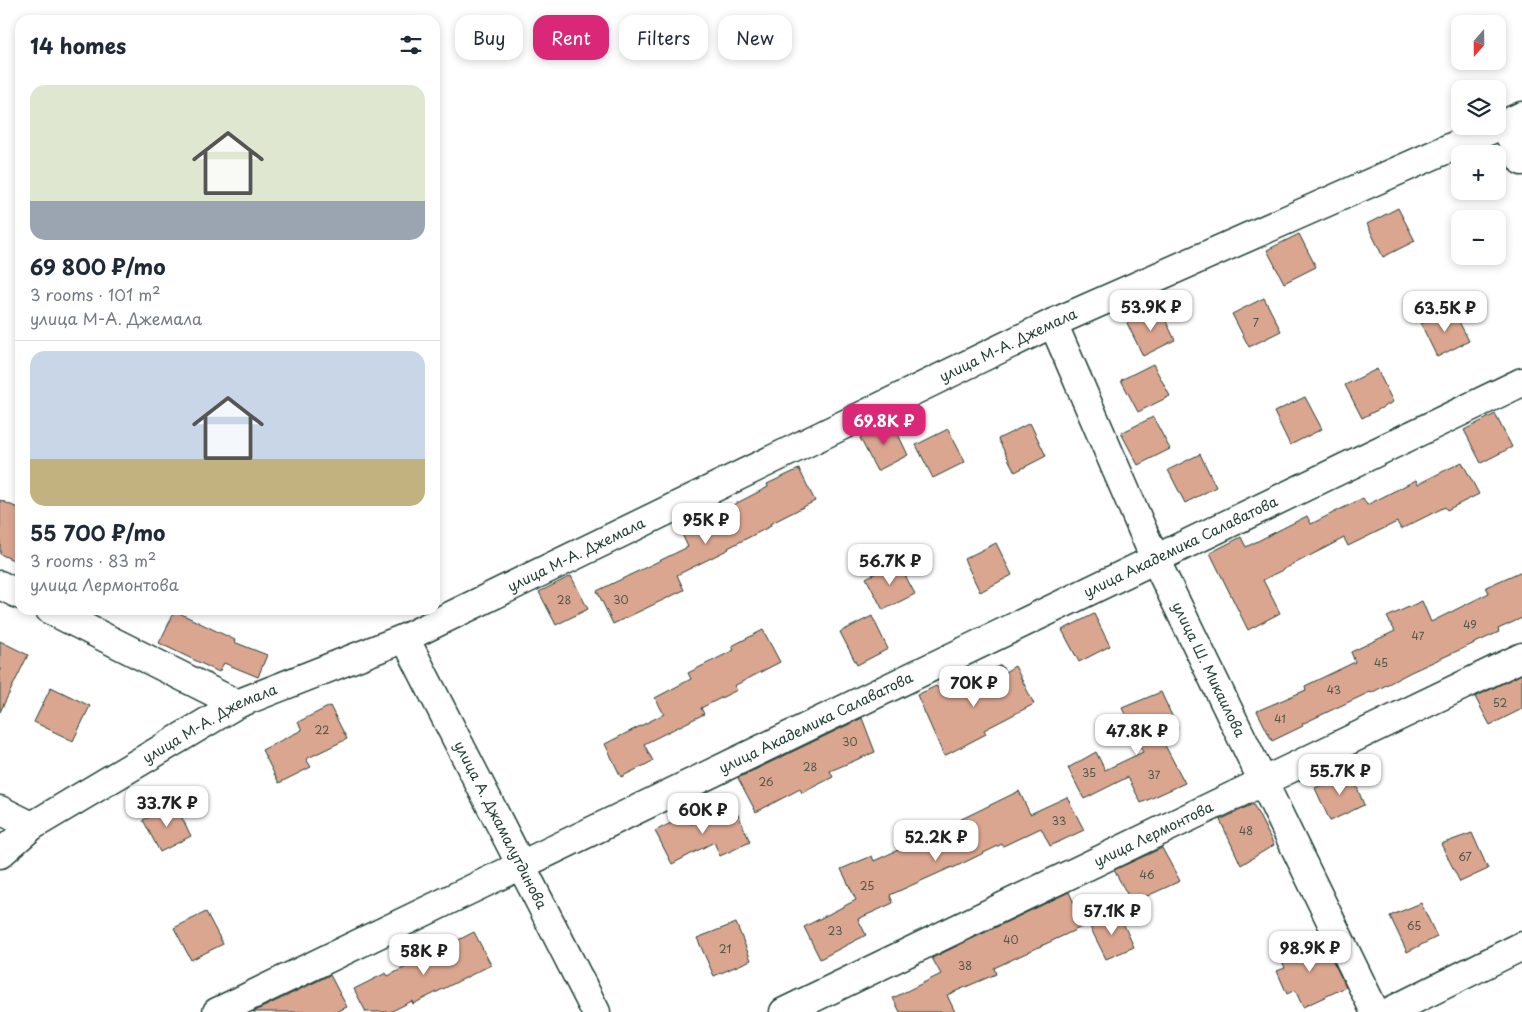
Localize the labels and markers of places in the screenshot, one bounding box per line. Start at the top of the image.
pin: 53.9K ₽ [1105,290,1197,332]
pin: 63.5K ₽ [1399,290,1491,333]
pin: 69.8K ₽ [838,404,930,446]
pin: 95K ₽ [671,502,741,545]
pin: 56.7K ₽ [844,544,936,586]
pin: 70K ₽ [939,666,1009,708]
pin: 47.8K ₽ [1091,714,1183,756]
pin: 55.7K ₽ [1294,754,1386,796]
pin: 33.7K ₽ [121,786,213,828]
pin: 60K ₽ [668,792,738,835]
pin: 52.2K ₽ [890,820,982,862]
pin: 57.1K ₽ [1066,894,1158,936]
pin: 98.9K ₽ [1264,930,1356,973]
pin: 58K ₽ [389,934,459,976]

